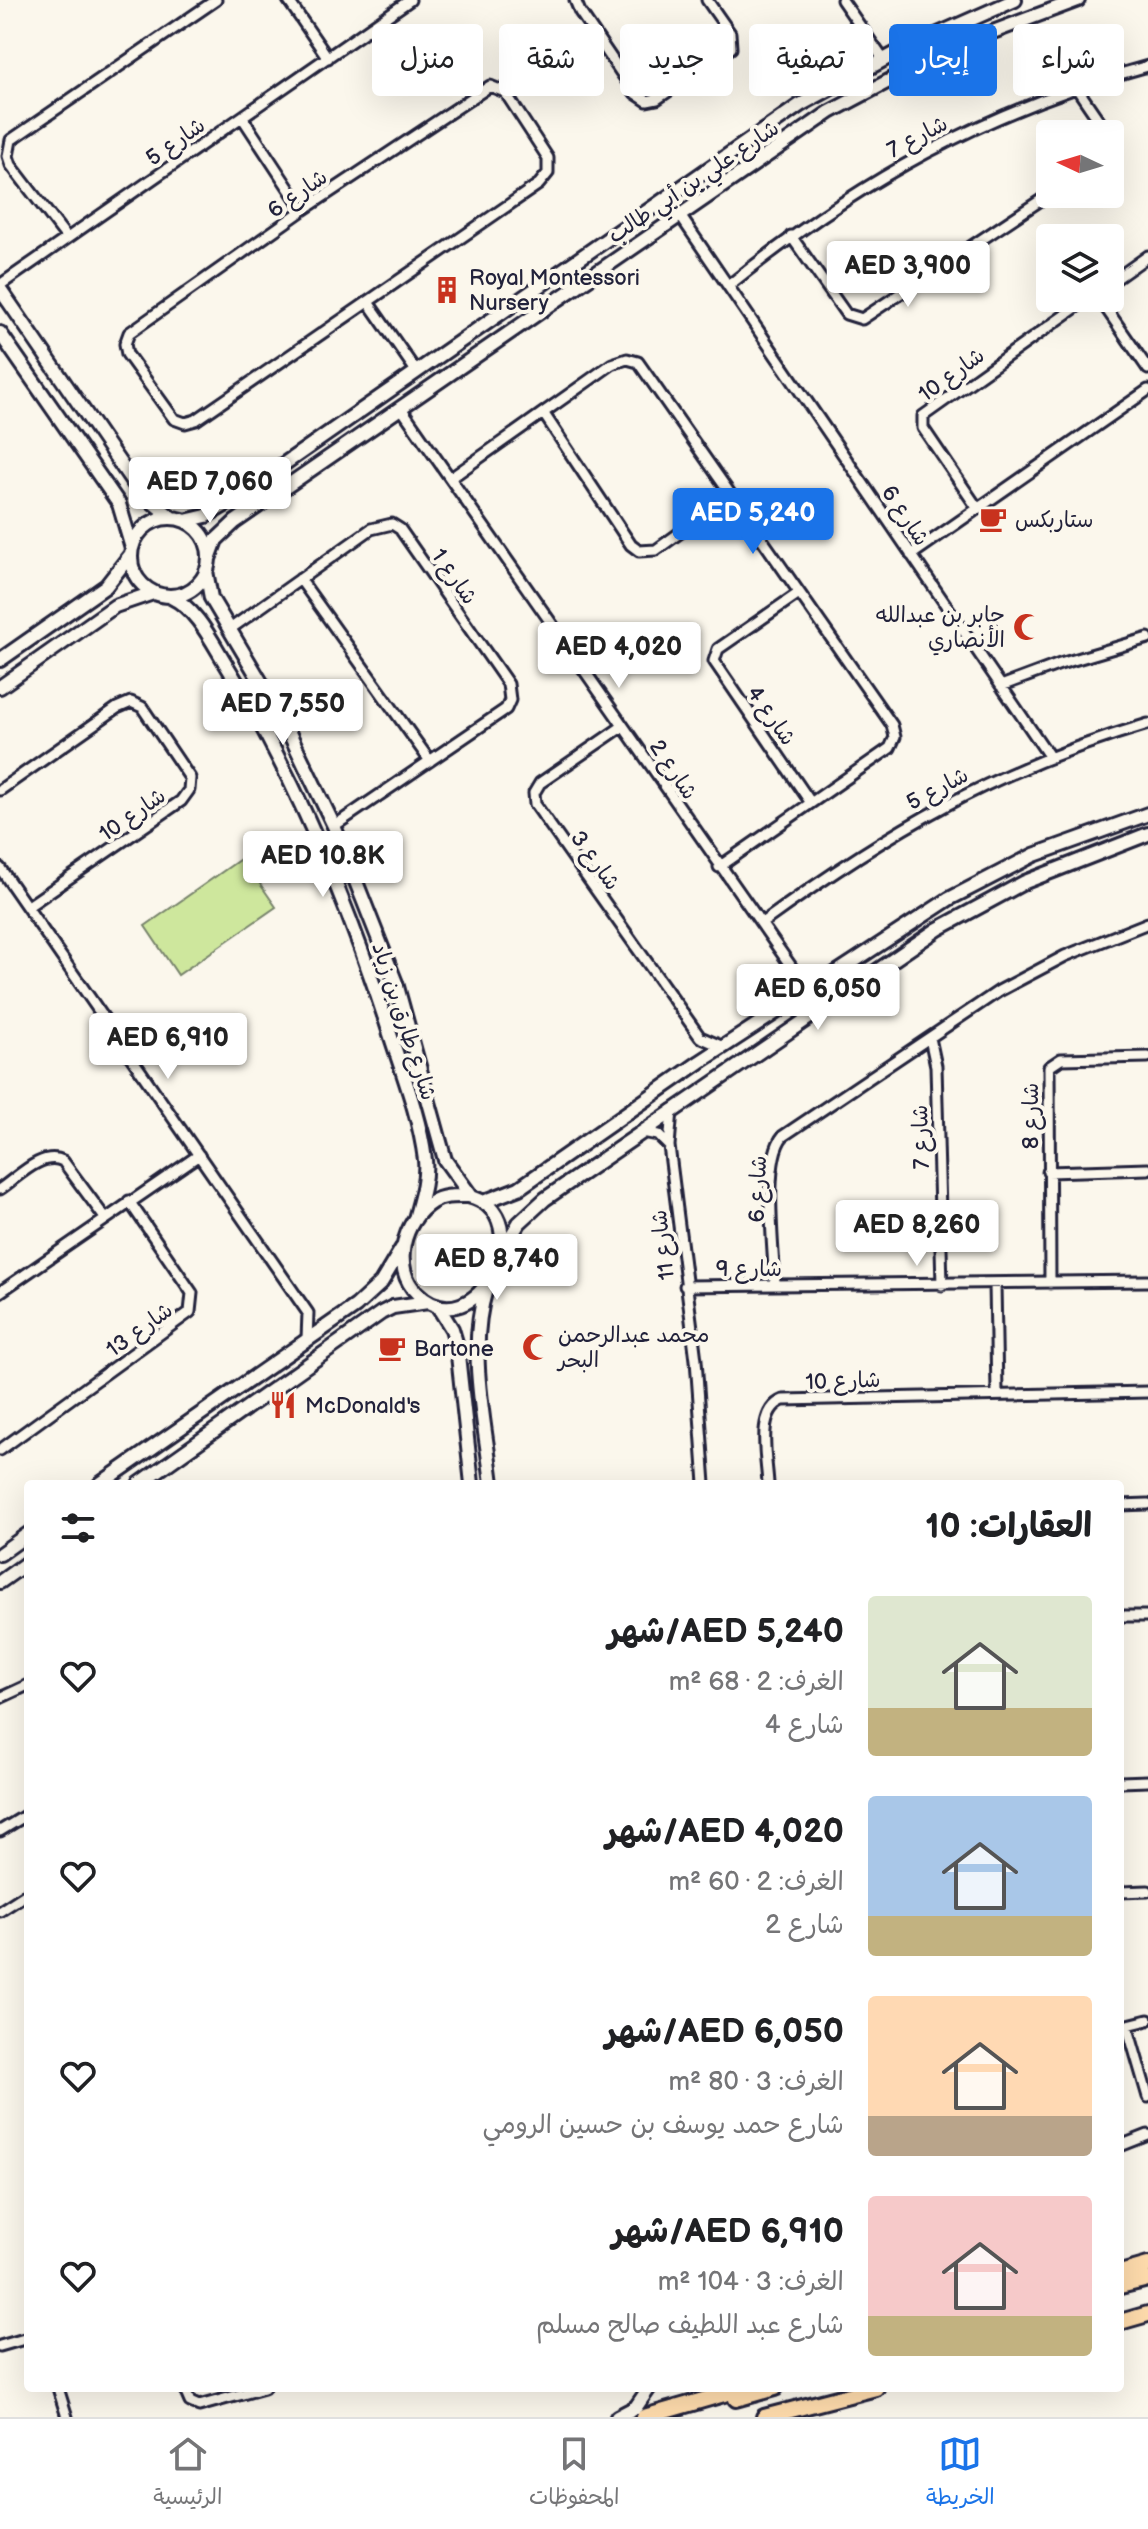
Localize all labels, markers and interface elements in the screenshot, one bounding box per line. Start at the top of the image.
chip: منزل [372,24,483,96]
chip: شقة [499,24,604,96]
chip: جديد [620,24,733,96]
chip: تصفية [749,24,873,96]
chip: إيجار [889,24,997,96]
chip: شراء [1013,24,1124,96]
street label: شارع 7 [883,110,953,165]
street label: شارع 5 [141,112,211,173]
street label: شارع علي بن أبي طالب [603,114,787,254]
north arrow [1036,120,1124,208]
map controls [1036,120,1124,312]
street label: شارع 6 [263,164,334,225]
button: layers [1036,224,1124,312]
pin: AED 3,900 [816,241,1000,309]
text: AED 3,900 [845,251,971,282]
place label: Royal Montessori Nursery [469,265,640,317]
building icon: Royal Montessori Nursery [432,275,462,305]
street label: شارع 10 [914,342,991,409]
pin: AED 7,060 [118,457,302,525]
text: AED 7,060 [147,467,273,498]
street label: شارع 6 [874,481,935,552]
pin: AED 5,240 [661,488,845,556]
text: AED 5,240 [691,498,815,529]
cafe icon: ستاربكس [978,504,1008,534]
place label: ستاربكس [1015,507,1093,534]
street label: شارع 1 [424,544,483,611]
place label: جابر بن عبدالله الأنصاري [876,602,1005,656]
mosque icon: جابر بن عبدالله الأنصاري [1012,612,1042,642]
pin: AED 4,020 [527,622,711,690]
text: AED 4,020 [556,632,682,663]
pin: AED 7,550 [191,679,375,747]
street label: شارع 4 [740,681,801,752]
text: AED 7,550 [221,689,345,720]
street label: شارع 2 [642,735,703,806]
street label: شارع 5 [902,762,974,818]
street label: شارع 10 [94,783,172,849]
street label: شارع 3 [563,826,625,897]
pin: AED 10.8K [231,831,415,899]
text: AED 10.8K [261,841,385,872]
street label: شارع طارق بن زياد [364,939,442,1104]
pin: AED 6,050 [726,964,910,1032]
text: AED 6,050 [755,974,881,1005]
pin: AED 6,910 [76,1013,260,1081]
text: AED 6,910 [107,1023,229,1054]
street label: شارع 8 [1018,1083,1046,1149]
street label: شارع 7 [907,1104,937,1170]
street label: شارع 6 [744,1155,774,1223]
pin: AED 8,260 [825,1200,1009,1268]
street label: شارع 11 [646,1208,682,1281]
text: AED 8,260 [854,1210,980,1241]
pin: AED 8,740 [405,1234,589,1302]
text: AED 8,740 [434,1244,560,1275]
street label: شارع 9 [716,1256,782,1284]
street label: شارع 13 [101,1297,179,1364]
place label: محمد عبدالرحمن البحر [556,1322,709,1374]
mosque icon: محمد عبدالرحمن البحر [521,1332,551,1362]
cafe icon: Bartone [377,1333,407,1363]
place label: Bartone [414,1336,494,1363]
street label: شارع 10 [805,1367,881,1397]
restaurant icon: McDonald's [268,1390,298,1420]
place label: McDonald's [305,1393,421,1420]
icon: filters [56,1506,100,1550]
text: العقارات: 10 [925,1506,1092,1547]
text: AED 5,240/شهر [608,1611,844,1652]
icon: home [932,1628,1028,1724]
icon: heart [56,1654,100,1698]
text: الغرف: 2 · 68 m² [669,1667,844,1698]
text: شارع 4 [765,1710,844,1741]
text: AED 4,020/شهر [606,1811,844,1852]
icon: home [932,1828,1028,1924]
icon: heart [56,1854,100,1898]
text: الغرف: 2 · 60 m² [669,1867,844,1898]
text: شارع 2 [765,1910,844,1941]
text: AED 6,050/شهر [605,2011,844,2052]
icon: home [932,2028,1028,2124]
icon: heart [56,2054,100,2098]
text: الغرف: 3 · 80 m² [669,2067,844,2098]
text: شارع حمد يوسف بن حسين الرومي [482,2110,844,2141]
text: AED 6,910/شهر [612,2211,844,2252]
icon: home [932,2228,1028,2324]
icon: heart [56,2254,100,2298]
text: الغرف: 3 · 104 m² [658,2267,844,2298]
text: شارع عبد اللطيف صالح مسلم [536,2310,844,2341]
tab: الرئيسية [153,2432,222,2516]
tab: المحفوظات [529,2432,620,2516]
tab: الخريطة [926,2432,995,2516]

